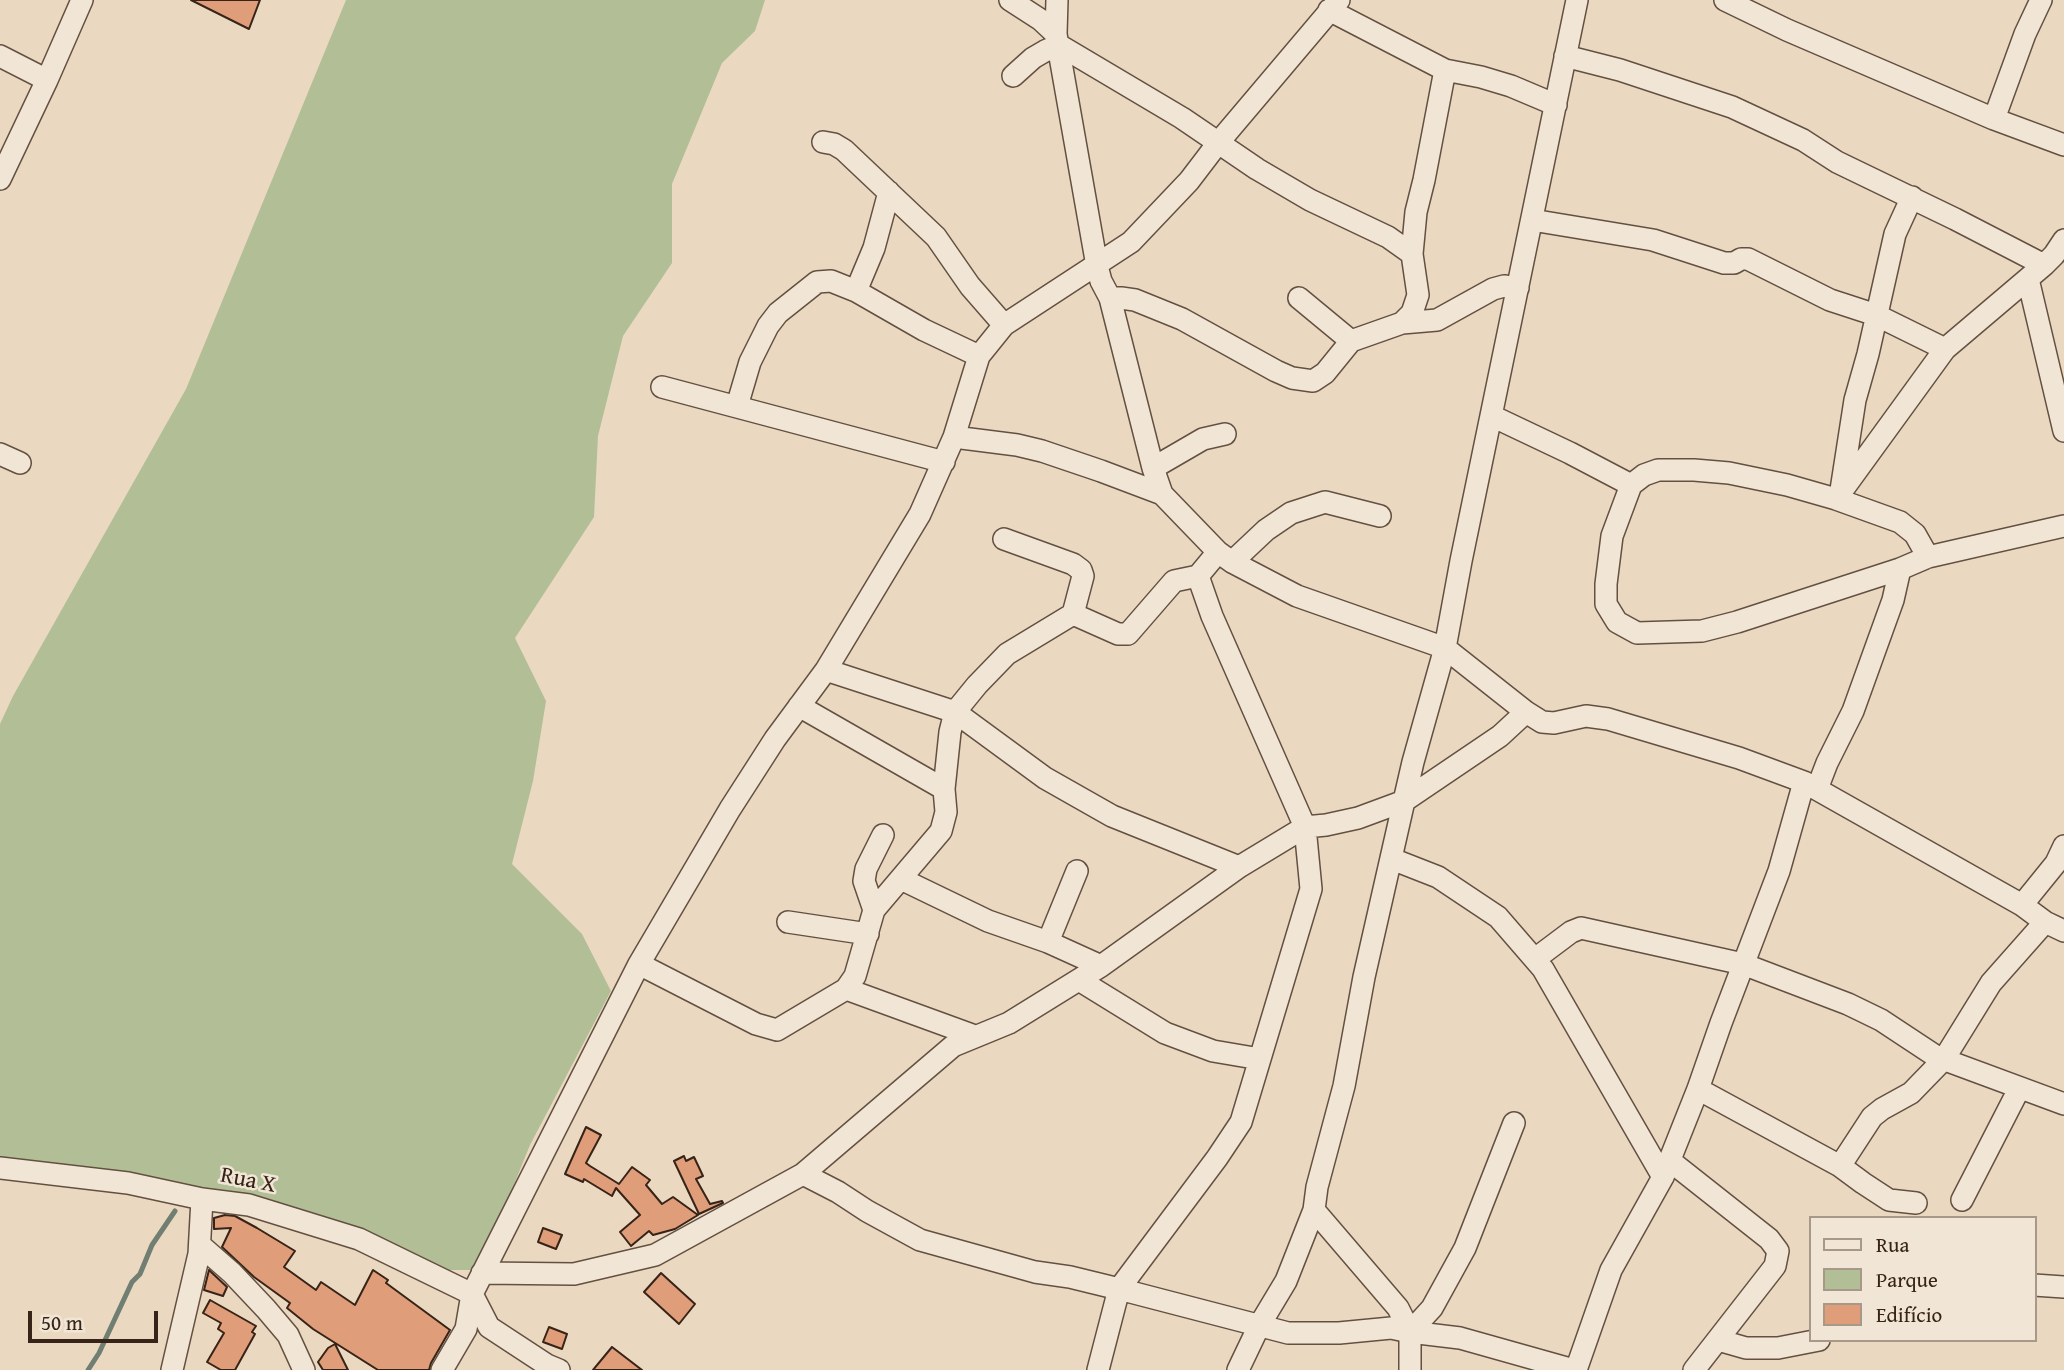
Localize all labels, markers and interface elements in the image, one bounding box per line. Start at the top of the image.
street label: Rua X [218,1162,278,1200]
legend [1808,1216,2036,1342]
text: Rua [1876,1229,1909,1260]
text: Parque [1876,1264,1938,1295]
scale bar [32,1296,161,1340]
text: Edifício [1876,1299,1942,1330]
text: 50 m [41,1307,83,1338]

